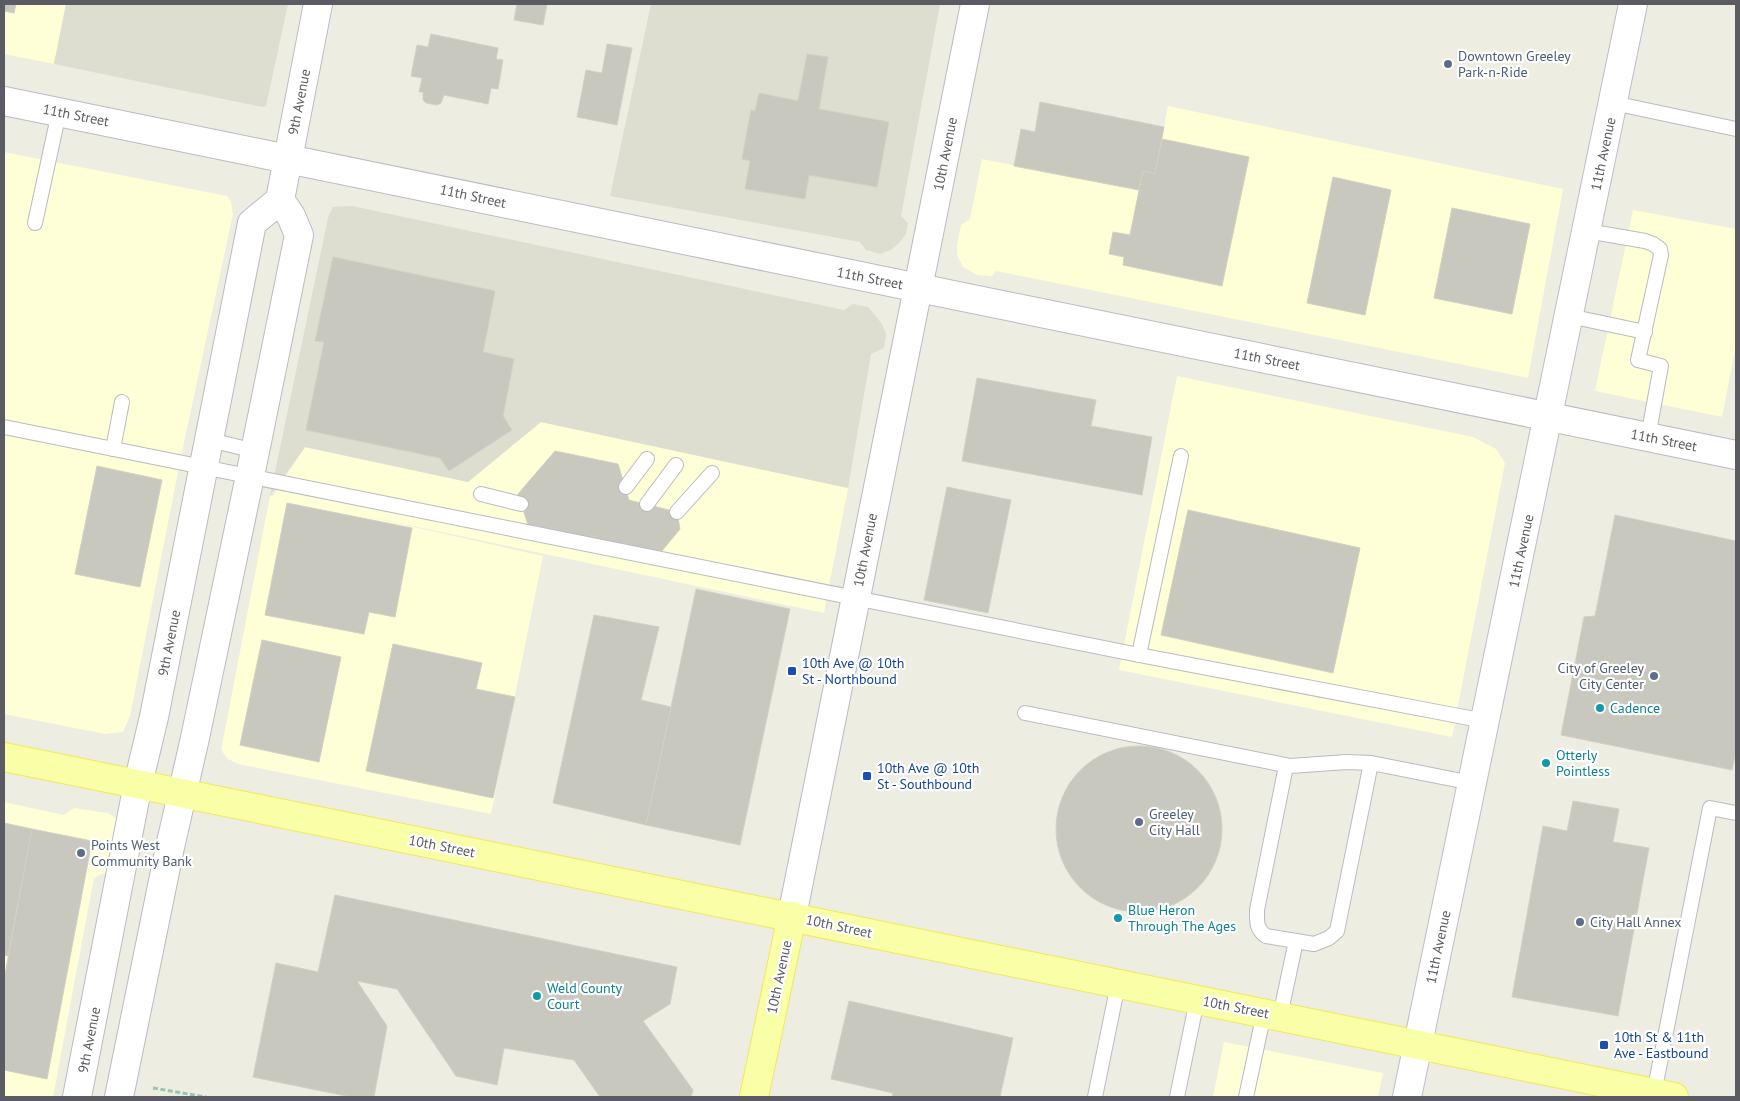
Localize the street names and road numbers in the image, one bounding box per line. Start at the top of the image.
street label: 9th Avenue [284,67,314,137]
street label: 11th Street [41,100,111,130]
street label: 10th Avenue [929,116,961,192]
street label: 11th Avenue [1586,116,1620,192]
street label: 11th Street [438,180,508,212]
street label: 11th Street [835,263,905,293]
street label: 11th Street [1232,344,1302,374]
street label: 11th Street [1629,425,1699,455]
street label: 10th Avenue [849,512,881,588]
street label: 11th Avenue [1504,513,1538,589]
street label: 9th Avenue [154,608,184,678]
street label: 10th Street [407,831,477,861]
street label: 11th Avenue [1421,909,1455,985]
street label: 10th Street [804,910,874,942]
street label: 10th Avenue [762,939,796,1015]
street label: 10th Street [1201,992,1271,1022]
street label: 9th Avenue [74,1005,104,1075]

